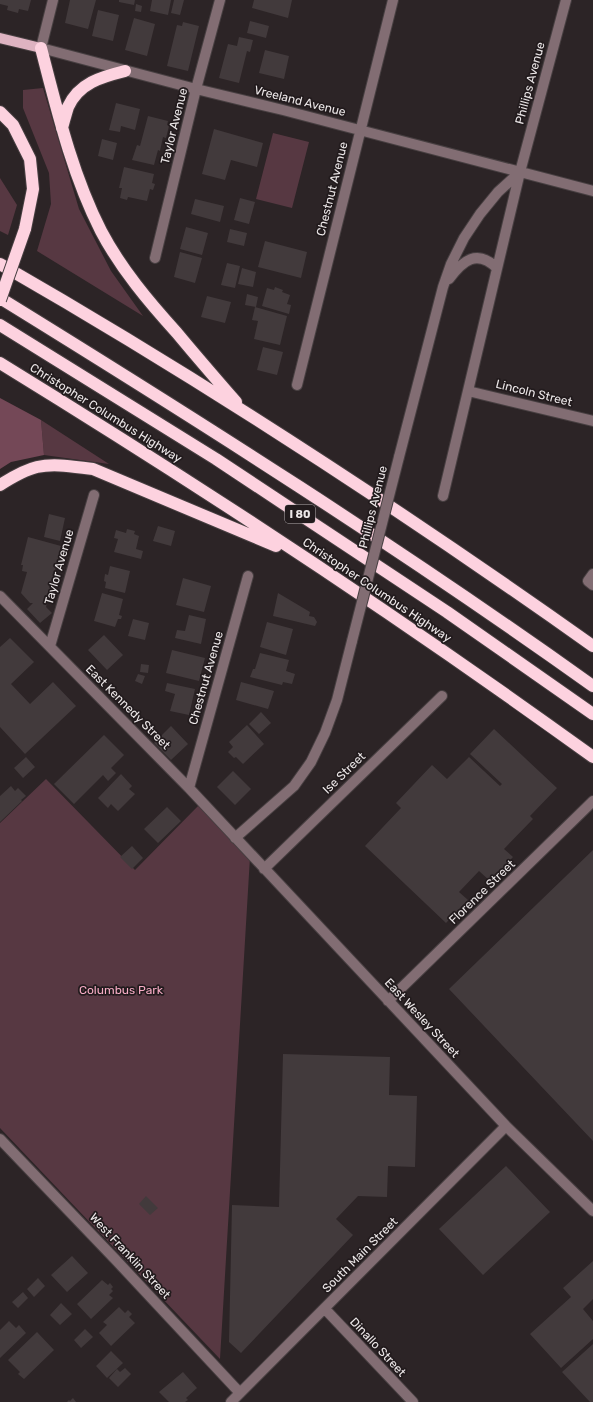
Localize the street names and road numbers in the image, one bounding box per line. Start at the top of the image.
street label: Phillips Avenue [512,40,548,126]
street label: Vreeland Avenue [253,83,348,119]
street label: Taylor Avenue [158,86,190,165]
street label: Chestnut Avenue [314,140,351,238]
street label: Christopher Columbus Highway [27,360,185,466]
street label: Lincoln Street [494,377,574,409]
street label: Phillips Avenue [356,464,390,550]
road number: I 80 [285,505,315,523]
street label: Taylor Avenue [42,527,77,606]
street label: Christopher Columbus Highway [300,535,454,645]
street label: Chestnut Avenue [186,629,226,726]
street label: East Kennedy Street [83,662,173,752]
street label: Ise Street [320,749,368,797]
street label: Florence Street [446,857,518,927]
street label: East Wesley Street [382,976,462,1061]
street label: West Franklin Street [87,1210,173,1302]
street label: South Main Street [320,1214,401,1295]
street label: Dinallo Street [347,1315,409,1380]

